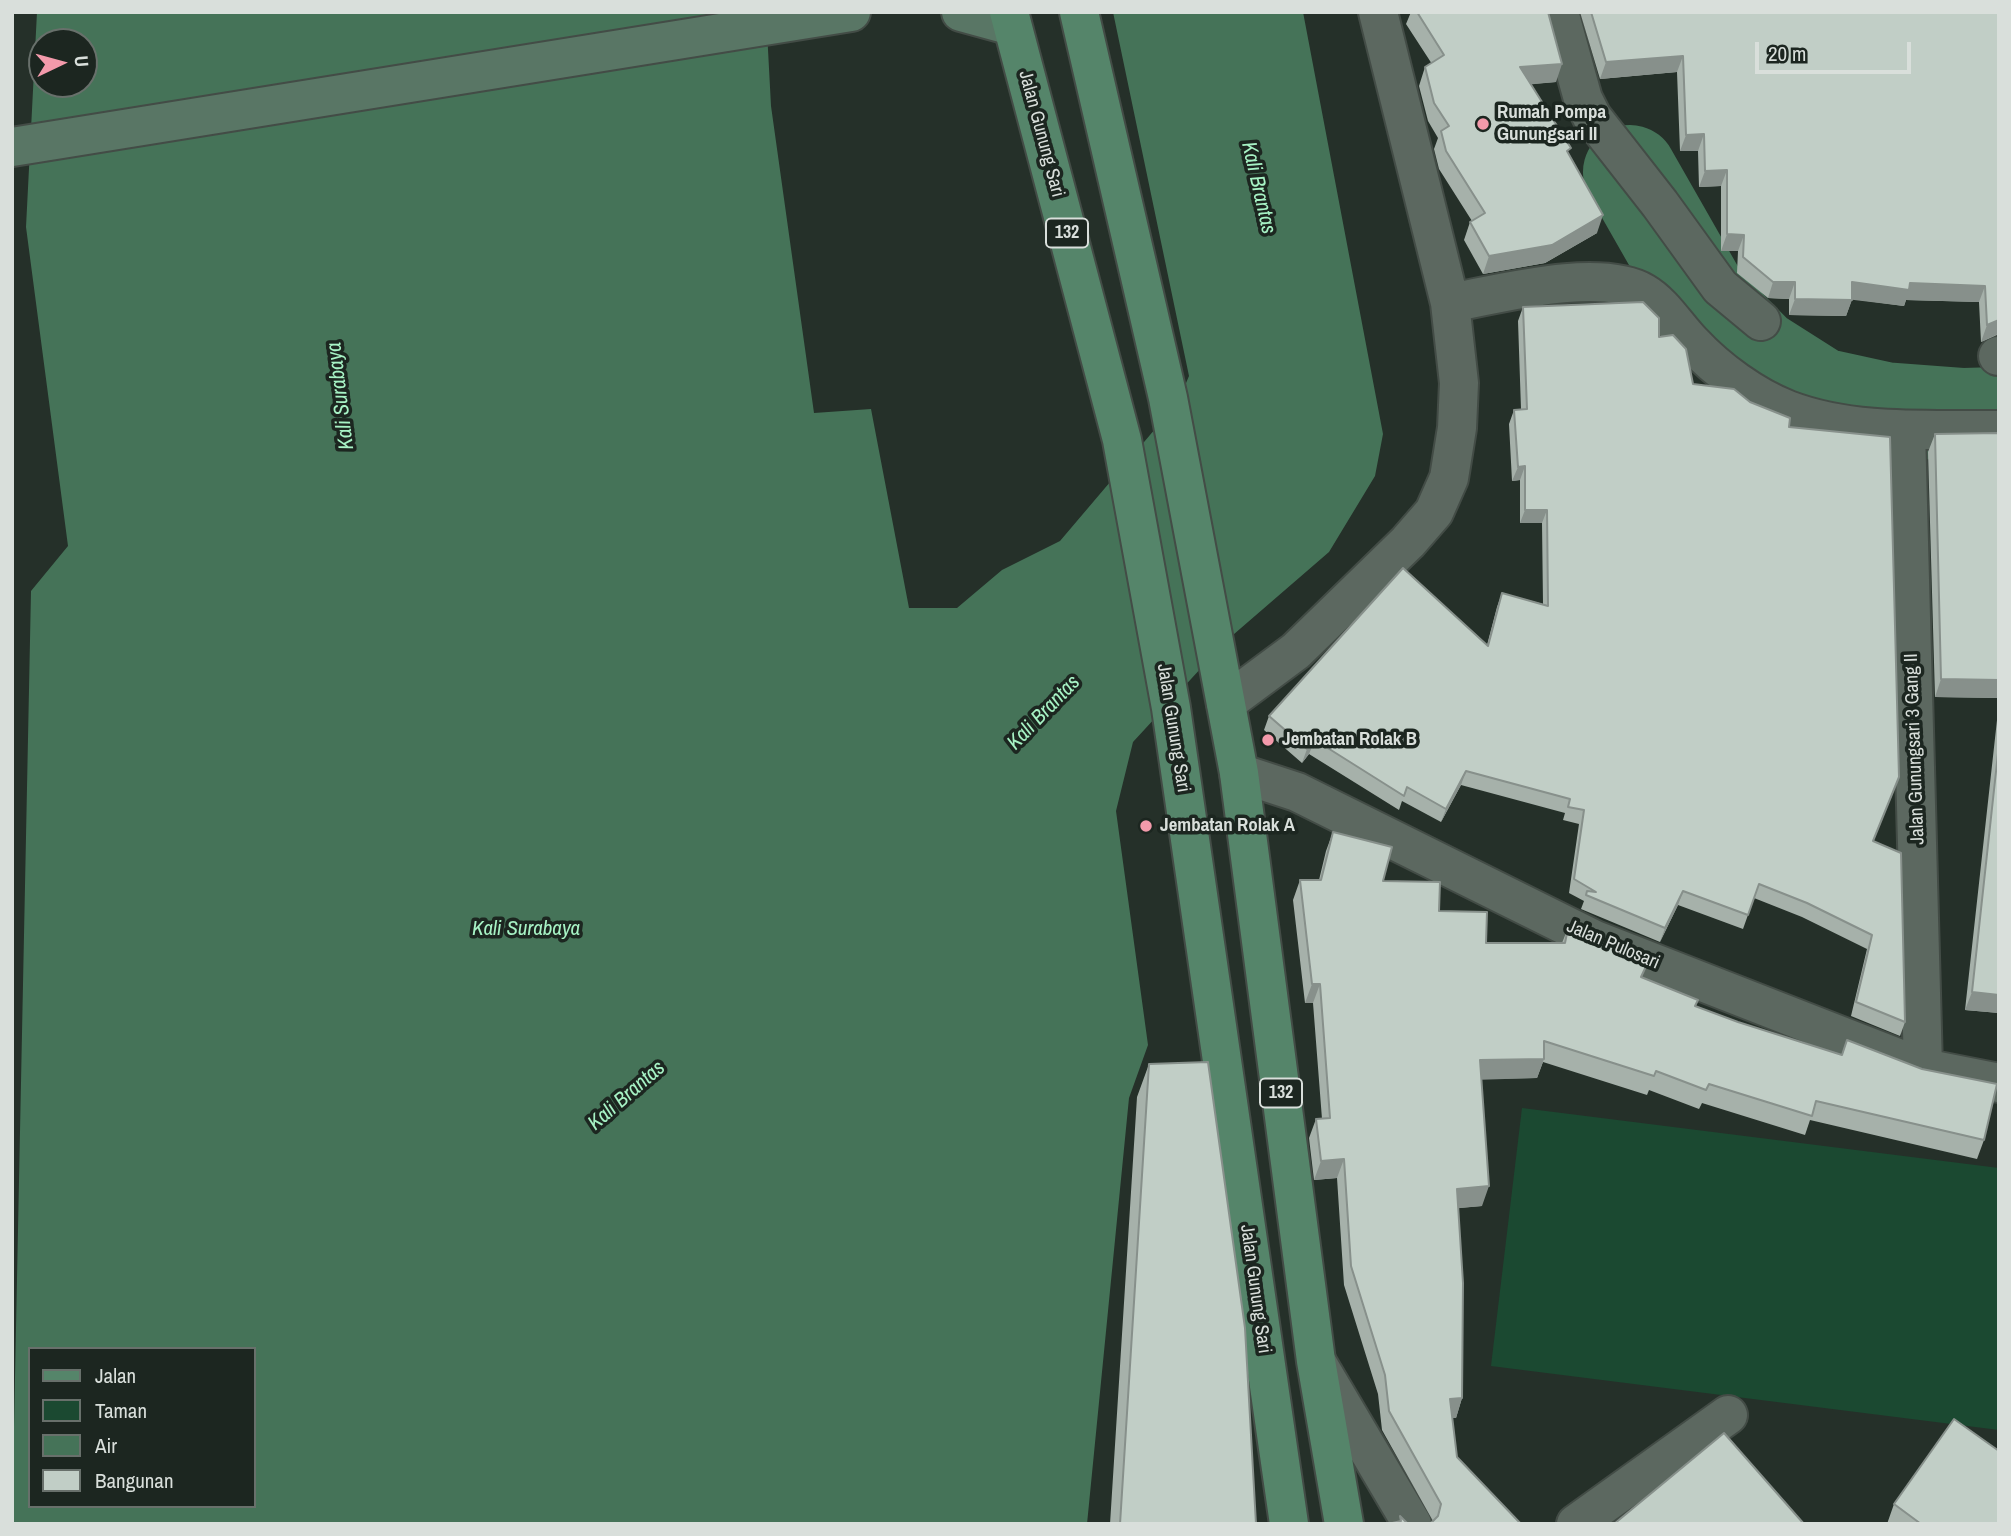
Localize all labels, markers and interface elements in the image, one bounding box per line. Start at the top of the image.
north arrow [28,28,98,98]
scale bar [1759,28,1915,72]
text: 20 m [1768,39,1806,68]
text: U [68,55,95,68]
street label: Jalan Gunung Sari [1013,68,1069,200]
place label: Rumah Pompa Gunungsari II [1497,102,1606,146]
marker: Rumah Pompa Gunungsari II [1475,116,1491,132]
water label: Kali Brantas [1235,139,1281,237]
road number: 132 [1046,218,1088,247]
water label: Kali Surabaya [322,341,360,451]
street label: Jalan Gunungsari 3 Gang II [1900,653,1930,845]
street label: Jalan Gunung Sari [1152,662,1194,794]
water label: Kali Brantas [1002,671,1086,755]
place label: Jembatan Rolak B [1282,729,1417,751]
marker: Jembatan Rolak B [1260,732,1276,748]
place label: Jembatan Rolak A [1160,815,1295,837]
marker: Jembatan Rolak A [1138,818,1154,834]
street label: Jalan Pulosari [1563,915,1663,975]
water label: Kali Surabaya [472,916,580,942]
water label: Kali Brantas [583,1056,671,1136]
road number: 132 [1260,1078,1302,1108]
street label: Jalan Gunung Sari [1235,1223,1275,1355]
legend [28,1347,256,1508]
text: Jalan [95,1361,136,1390]
text: Taman [95,1396,147,1425]
text: Air [95,1431,117,1460]
text: Bangunan [95,1466,174,1495]

